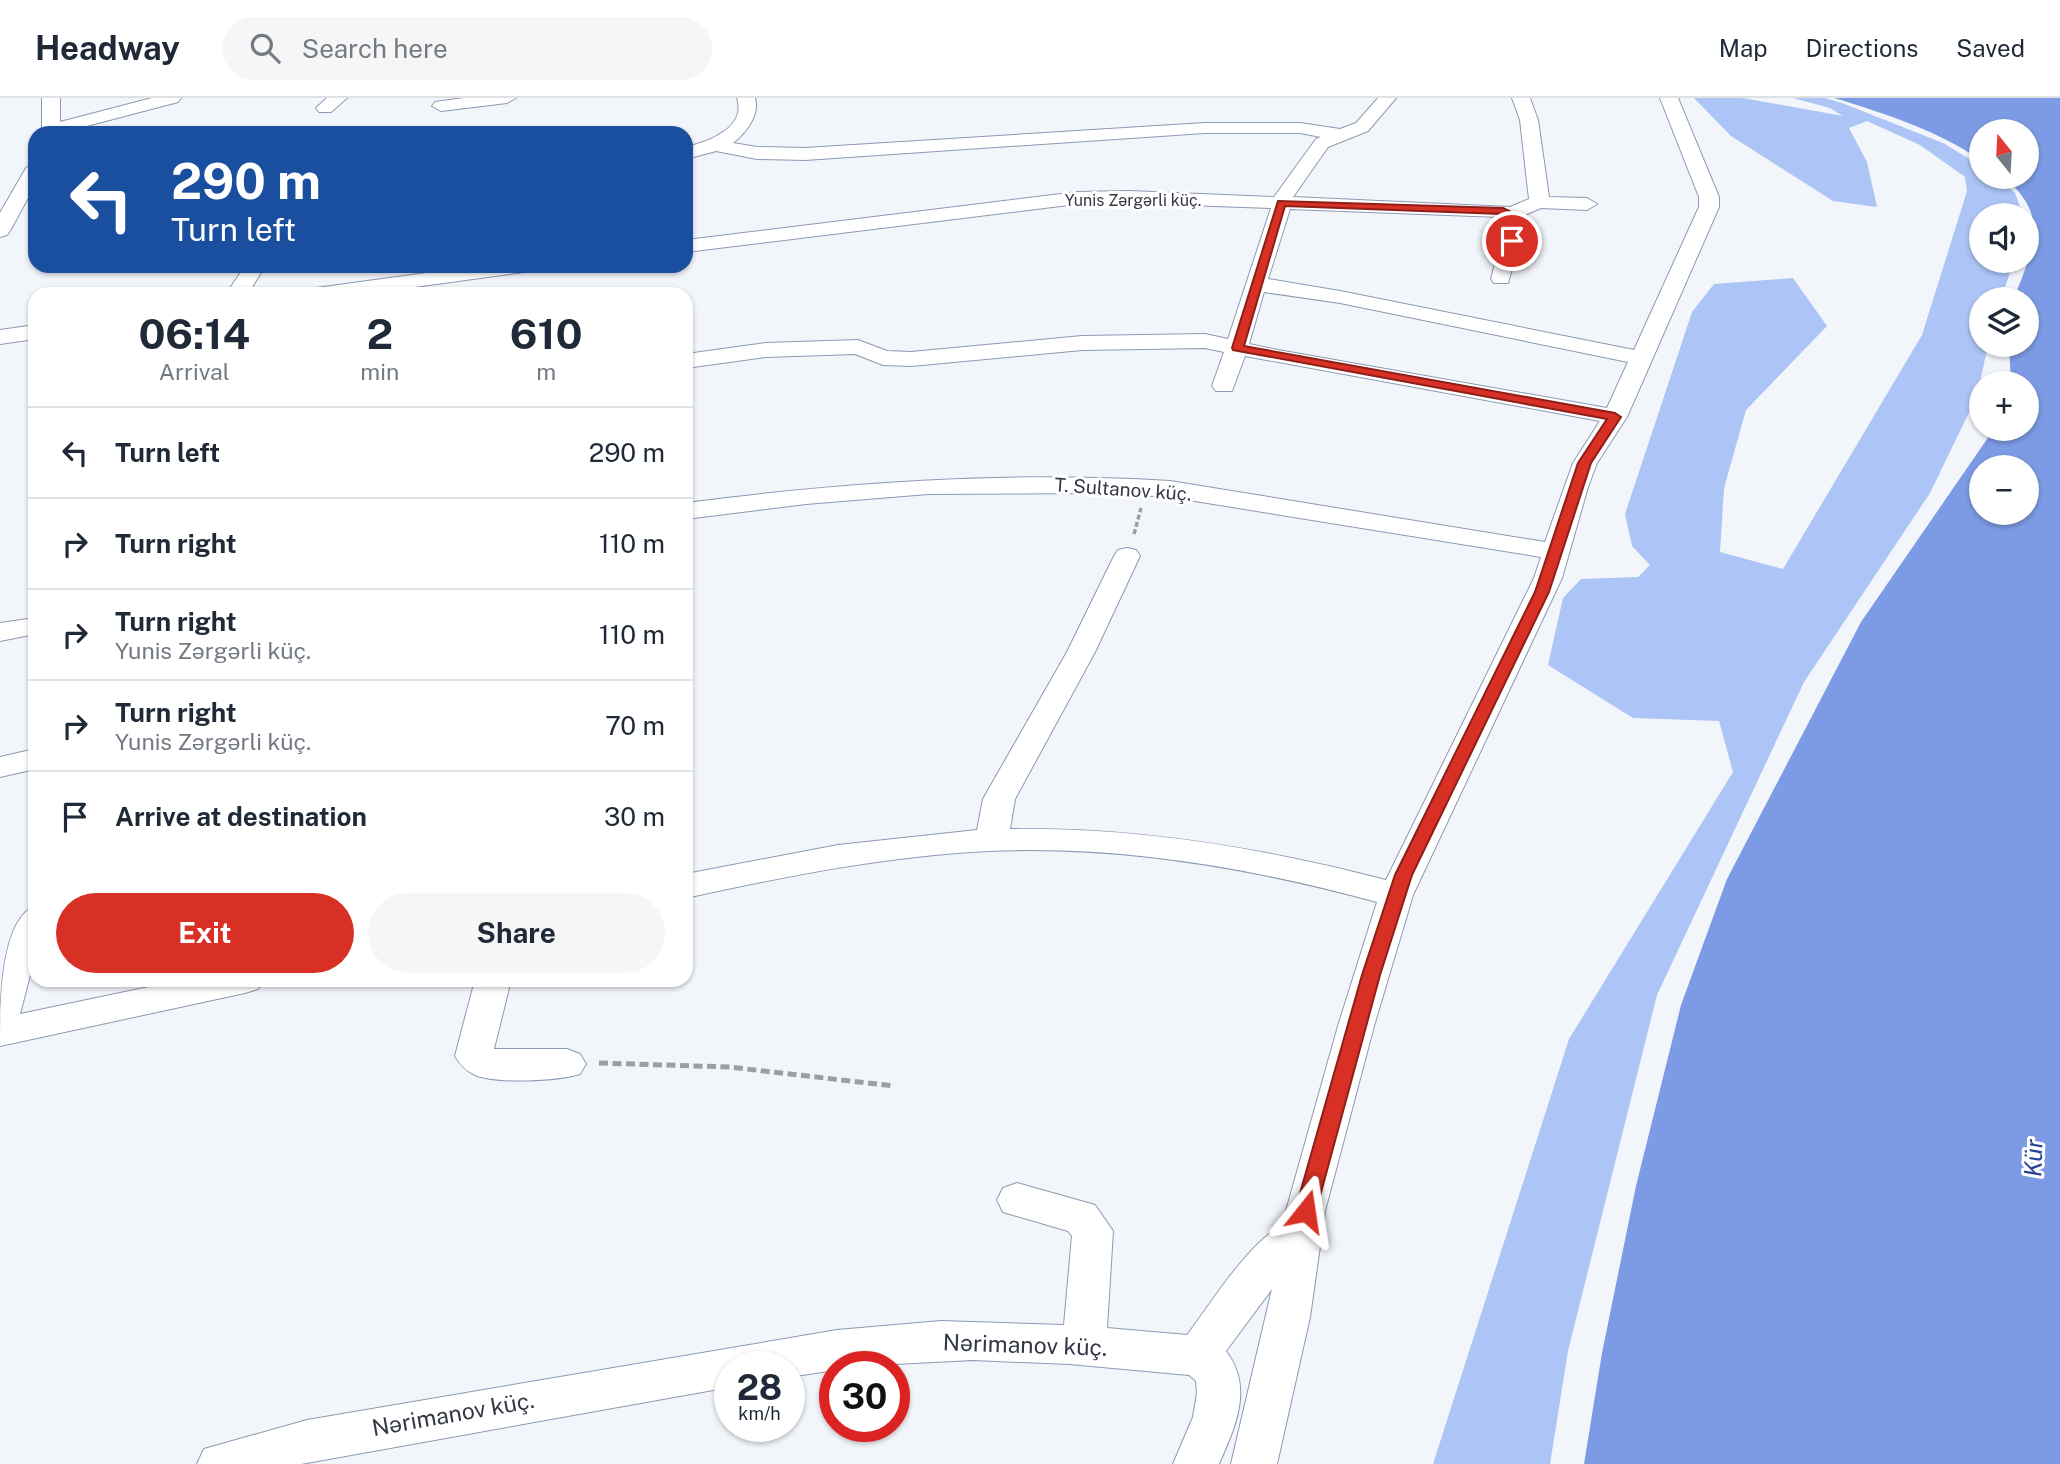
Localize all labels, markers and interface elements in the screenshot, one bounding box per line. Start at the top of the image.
search box [222,17,712,80]
text: Headway [35,29,180,67]
icon: search [246,29,284,67]
text: Search here [302,33,448,64]
text: Map [1719,34,1768,62]
text: Directions [1806,34,1918,62]
text: Saved [1956,34,2025,62]
north arrow [1969,119,2039,189]
map controls [1969,119,2039,525]
text: 290 m [171,152,321,210]
icon: left [56,154,147,245]
street label: Yunis Zərgərli küç. [1065,191,1201,210]
button: sound [1969,203,2039,273]
text: Turn left [171,211,296,248]
pin [1482,211,1542,271]
icon: arrive [1493,222,1531,260]
button: layers [1969,287,2039,357]
text: 06:14 [138,309,250,358]
text: 2 [367,309,393,358]
text: 610 [510,309,583,358]
text: Arrival [159,358,230,385]
text: min [360,358,399,385]
text: m [536,358,556,385]
button: + [1969,371,2039,441]
icon: left [56,434,94,472]
text: Turn left [115,437,220,468]
text: 290 m [589,437,665,468]
button: − [1969,455,2039,525]
street label: T. Sultanov küç. [1054,473,1192,505]
icon: right [56,525,94,563]
text: Turn right [115,528,237,559]
text: 110 m [599,528,665,559]
text: Turn right [115,606,237,637]
icon: right [56,616,94,654]
text: 110 m [599,619,665,650]
text: Yunis Zərgərli küç. [115,637,311,664]
text: Turn right [115,697,237,728]
icon: right [56,707,94,745]
text: 70 m [605,710,665,741]
text: Yunis Zərgərli küç. [115,728,311,755]
icon: arrive [56,798,94,836]
text: Arrive at destination [115,801,367,832]
text: 30 m [604,801,665,832]
button: Exit [56,893,354,973]
button: Share [368,893,665,973]
water label: Kür [2018,1138,2048,1177]
position arrow [1269,1174,1343,1248]
street label: Nərimanov küç. [942,1328,1108,1361]
speed limit sign: 30 [819,1351,910,1442]
text: 28 [737,1367,782,1408]
street label: Nərimanov küç. [370,1386,536,1441]
text: km/h [738,1403,781,1424]

